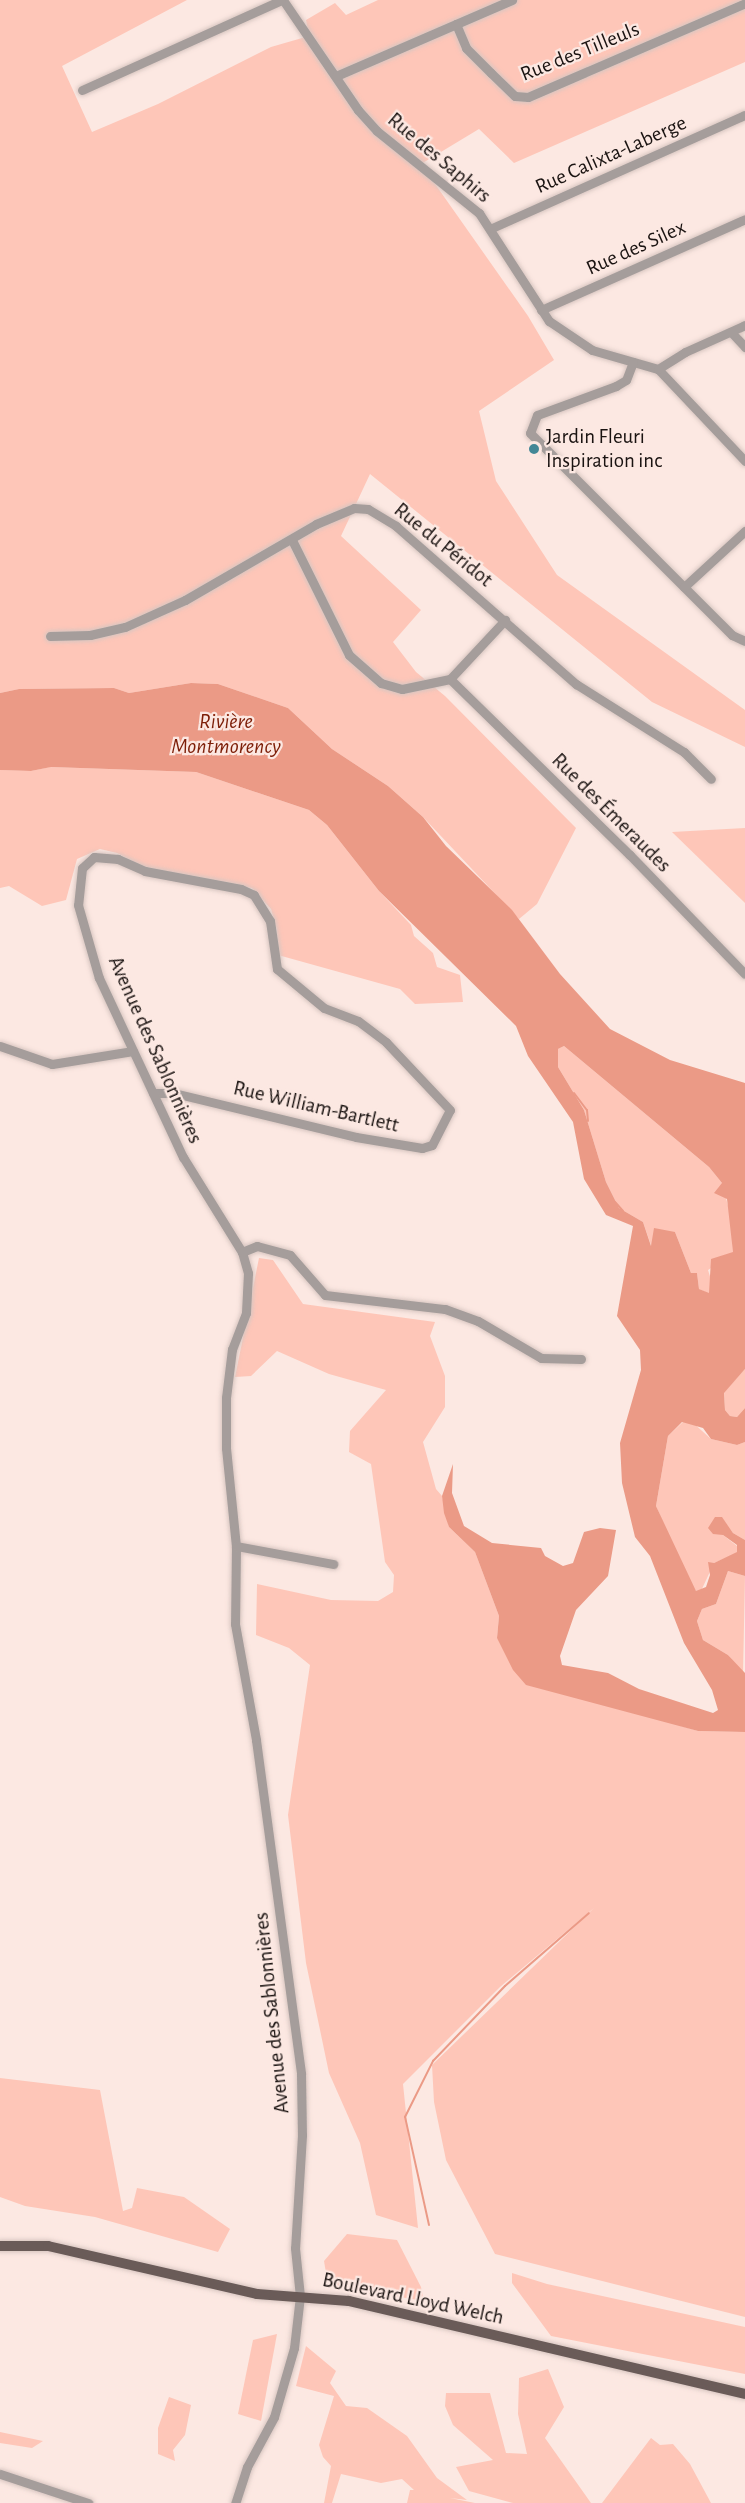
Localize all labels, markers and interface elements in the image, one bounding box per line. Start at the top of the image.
street label: Rue des Tilleuls [517,17,643,87]
street label: Rue des Saphirs [382,107,496,209]
street label: Rue Calixta-Laberge [531,110,691,200]
street label: Rue des Silex [583,215,689,281]
place label: Jardin Fleuri Inspiration inc [546,424,662,474]
marker: Jardin Fleuri Inspiration inc [527,442,541,456]
street label: Rue du Péridot [389,498,497,592]
water label: Rivière Montmorency [171,708,281,760]
street label: Rue des Émeraudes [546,748,676,878]
street label: Avenue des Sablonnières [102,953,208,1147]
street label: Rue William-Bartlett [231,1076,401,1138]
street label: Avenue des Sablonnières [249,1911,295,2115]
street label: Boulevard Lloyd Welch [320,2267,506,2331]

